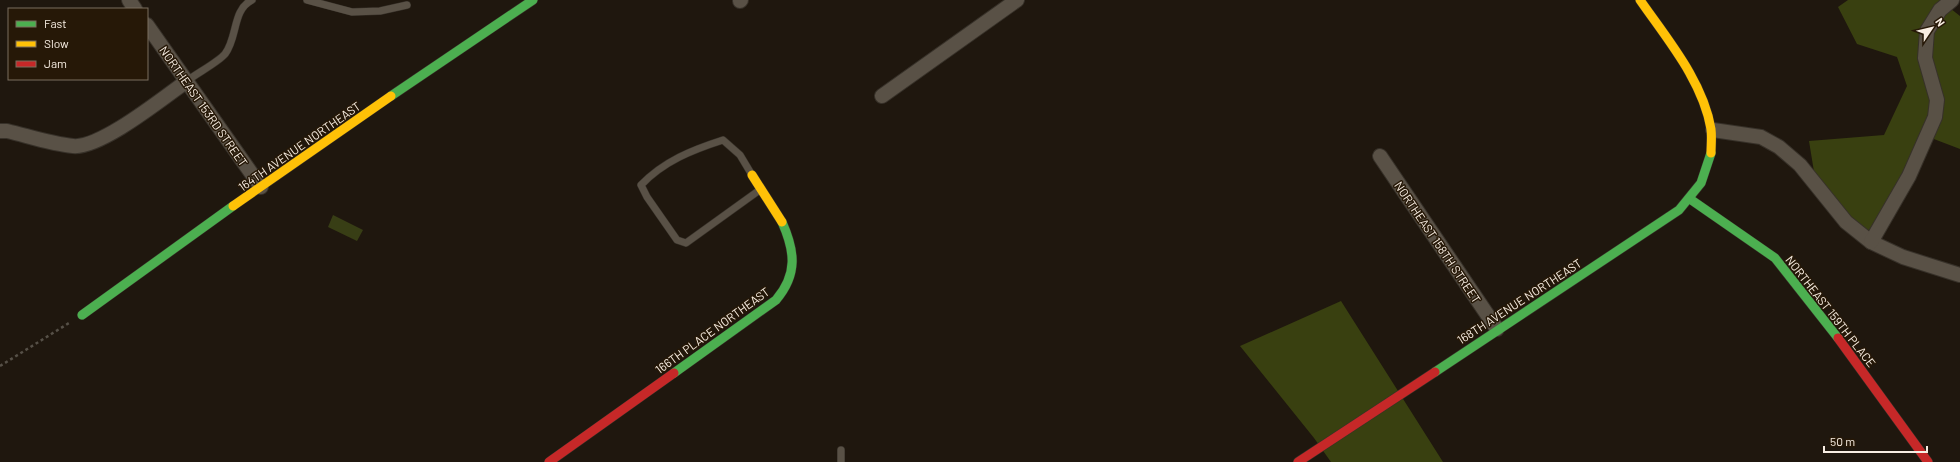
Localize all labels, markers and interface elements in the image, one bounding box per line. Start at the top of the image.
legend [8,8,148,80]
north arrow [1912,8,1952,48]
text: N [1933,15,1948,29]
text: Fast [44,16,67,30]
text: Slow [44,36,69,50]
street label: NORTHEAST 153RD STREET [157,43,251,169]
text: Jam [44,56,67,70]
street label: 164TH AVENUE NORTHEAST [235,98,363,194]
street label: NORTHEAST 158TH STREET [1392,179,1484,306]
street label: NORTHEAST 159TH PLACE [1783,253,1879,369]
street label: 168TH AVENUE NORTHEAST [1454,255,1584,346]
street label: 166TH PLACE NORTHEAST [652,284,772,376]
scale bar [1824,428,1927,454]
text: 50 m [1830,434,1855,448]

